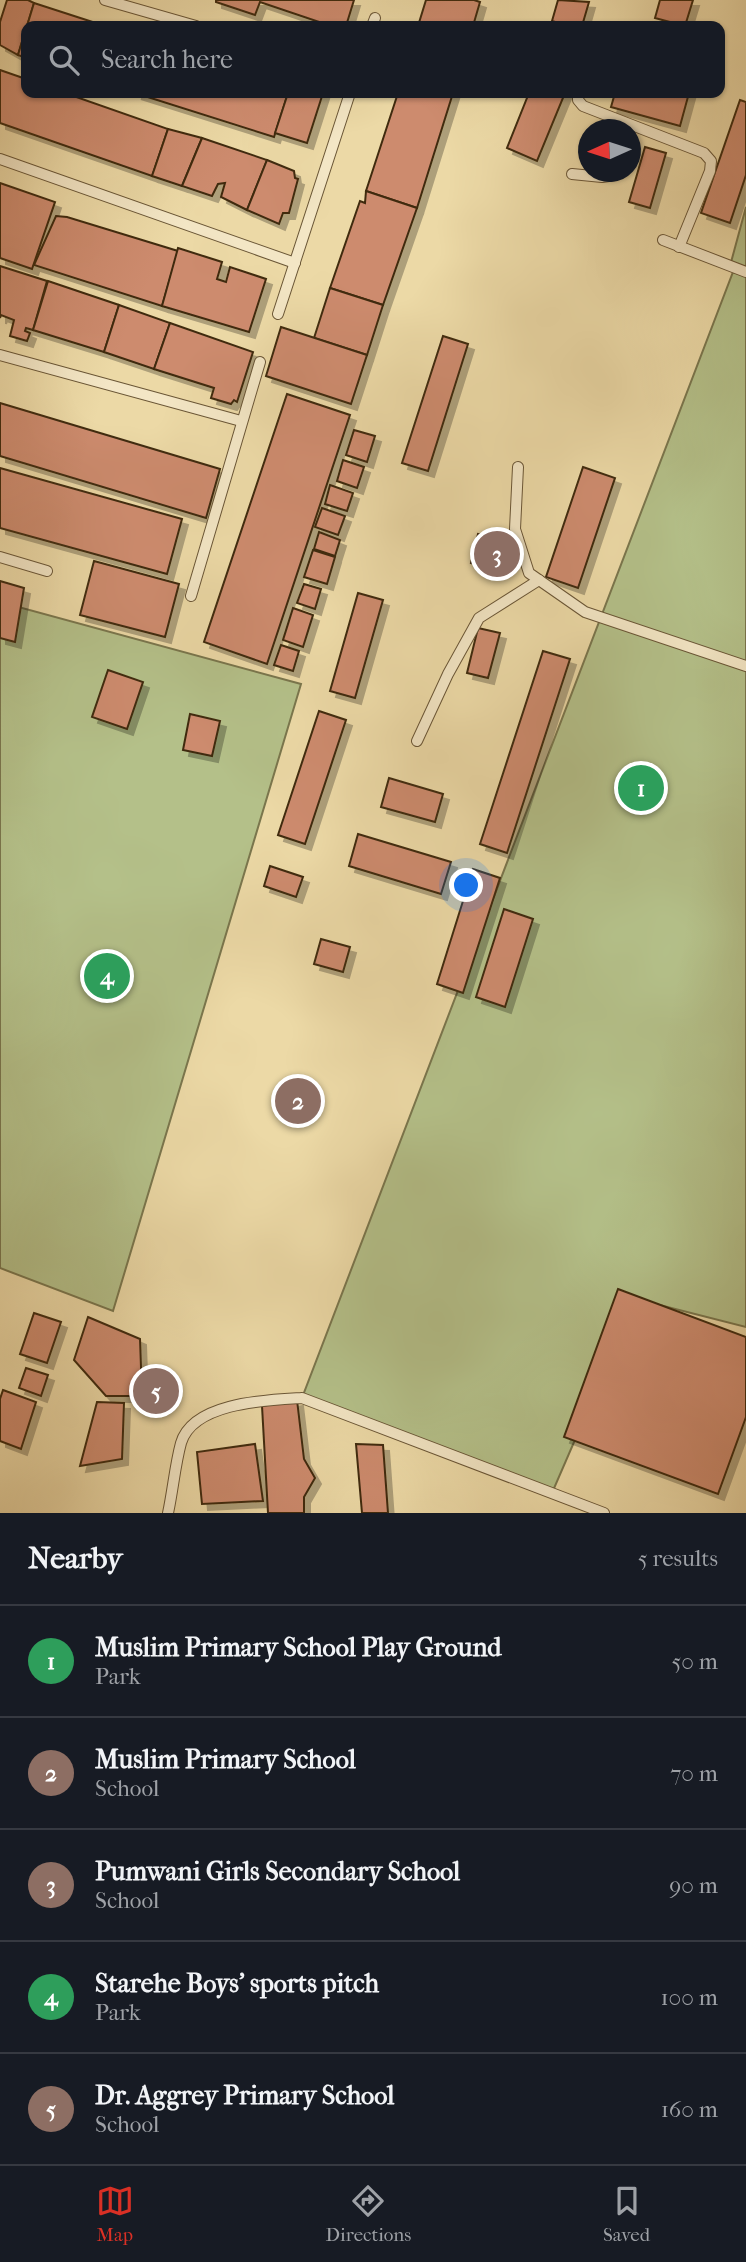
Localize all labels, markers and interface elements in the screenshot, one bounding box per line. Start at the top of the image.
search box [21,21,725,98]
icon: search [45,41,83,79]
text: Search here [101,44,233,75]
north arrow [578,119,641,182]
pin: 3 [474,528,520,580]
pin: 1 [618,762,664,814]
your location [449,868,483,902]
pin: 4 [84,950,130,1002]
pin: 2 [275,1075,321,1127]
pin: 5 [133,1365,179,1417]
text: Nearby [28,1541,123,1576]
text: 5 results [638,1545,718,1572]
text: Muslim Primary School Play Ground [95,1632,502,1663]
text: 1 [47,1648,55,1675]
text: 50 m [671,1648,718,1675]
text: Park [95,1663,141,1690]
text: Muslim Primary School [95,1744,356,1775]
text: 2 [45,1760,57,1787]
text: 70 m [670,1760,718,1787]
text: School [95,1775,159,1802]
text: Pumwani Girls Secondary School [95,1856,460,1887]
text: 3 [46,1872,56,1899]
text: 90 m [669,1872,718,1899]
text: School [95,1887,159,1914]
text: Starehe Boys' sports pitch [95,1968,379,1999]
text: 4 [44,1984,58,2011]
text: 100 m [660,1984,718,2011]
text: Park [95,1999,141,2026]
text: Dr. Aggrey Primary School [95,2080,394,2111]
text: 5 [46,2096,56,2123]
text: 160 m [661,2096,718,2123]
text: School [95,2111,159,2138]
tab: Map [96,2182,134,2246]
tab: Directions [326,2182,411,2246]
tab: Saved [603,2182,650,2246]

